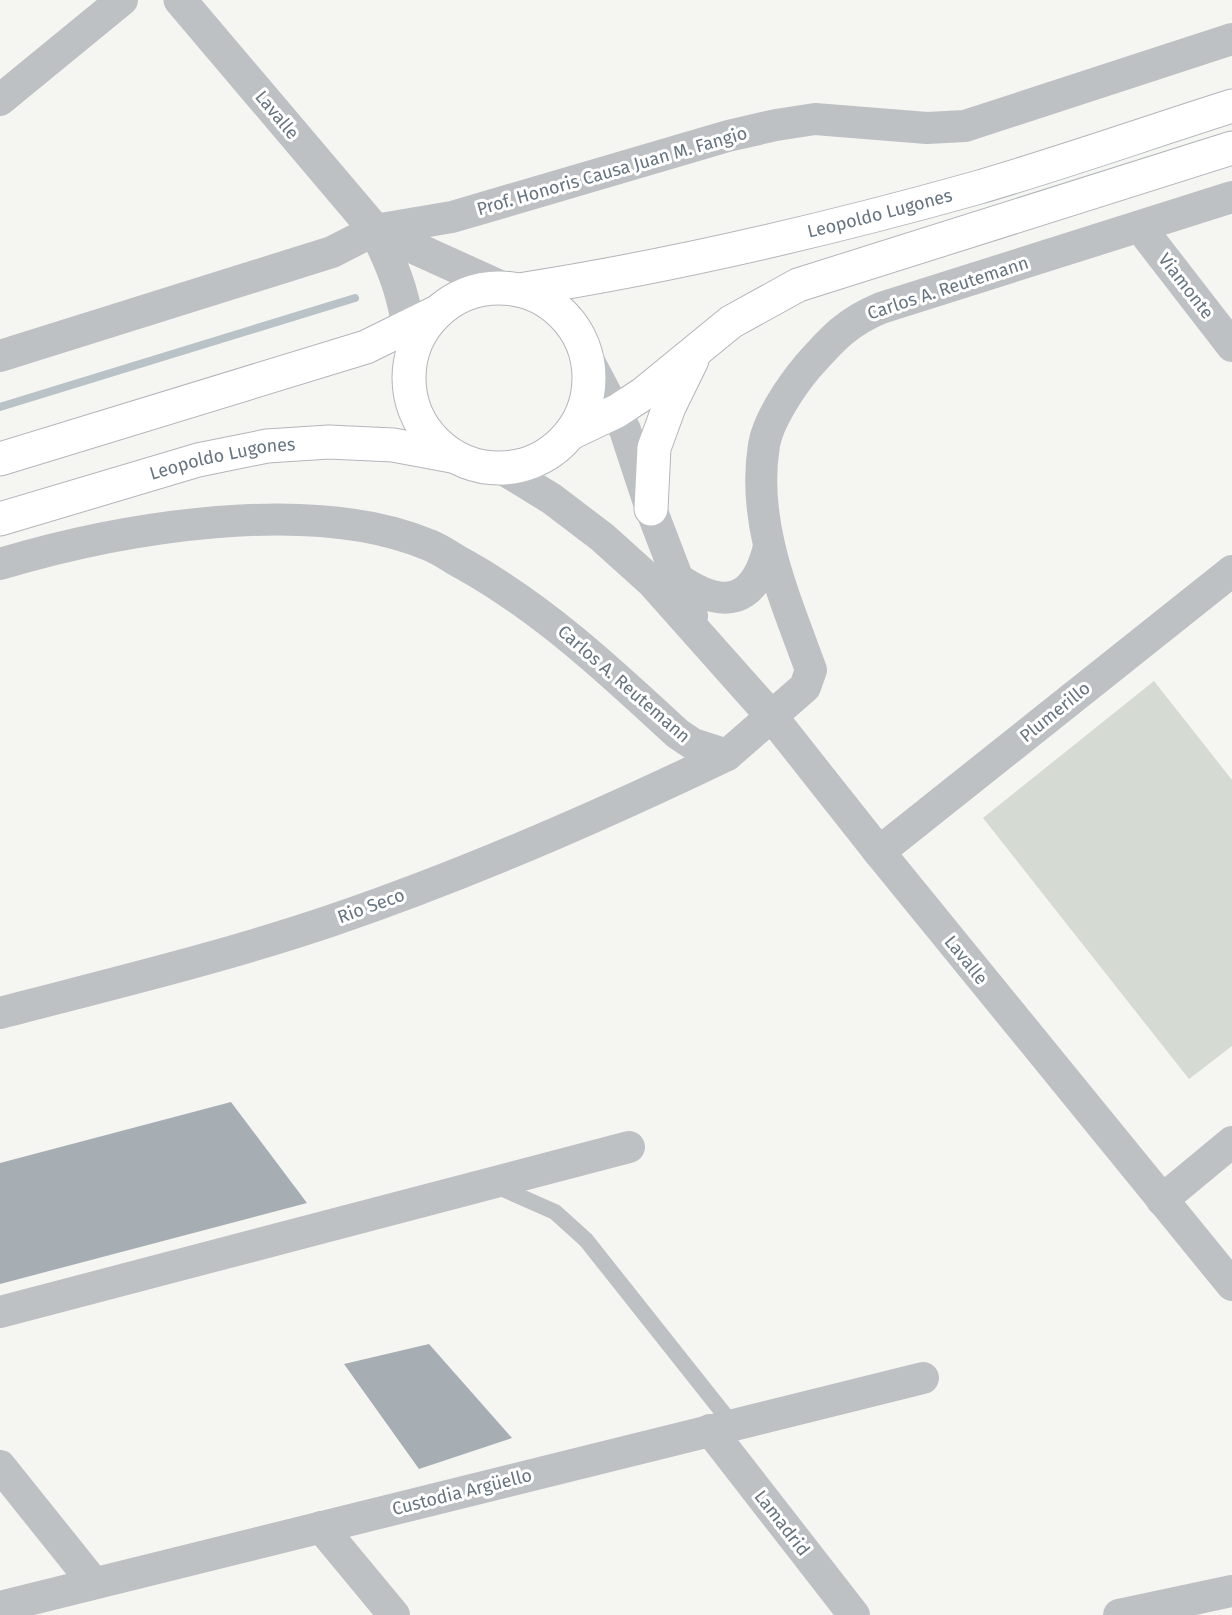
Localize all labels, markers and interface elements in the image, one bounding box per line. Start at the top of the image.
street label: Lavalle [250,86,304,144]
street label: Prof. Honoris Causa Juan M. Fangio [474,122,750,220]
street label: Leopoldo Lugones [805,184,955,243]
street label: Viamonte [1154,249,1218,323]
street label: Carlos A. Reutemann [865,252,1031,324]
street label: Leopoldo Lugones [147,433,296,485]
street label: Carlos A. Reutemann [553,621,695,747]
street label: Plumerillo [1015,677,1095,747]
street label: Rio Seco [335,884,407,928]
street label: Lavalle [940,931,992,989]
street label: Custodia Argüello [390,1464,534,1520]
street label: Lamadrid [750,1486,814,1560]

